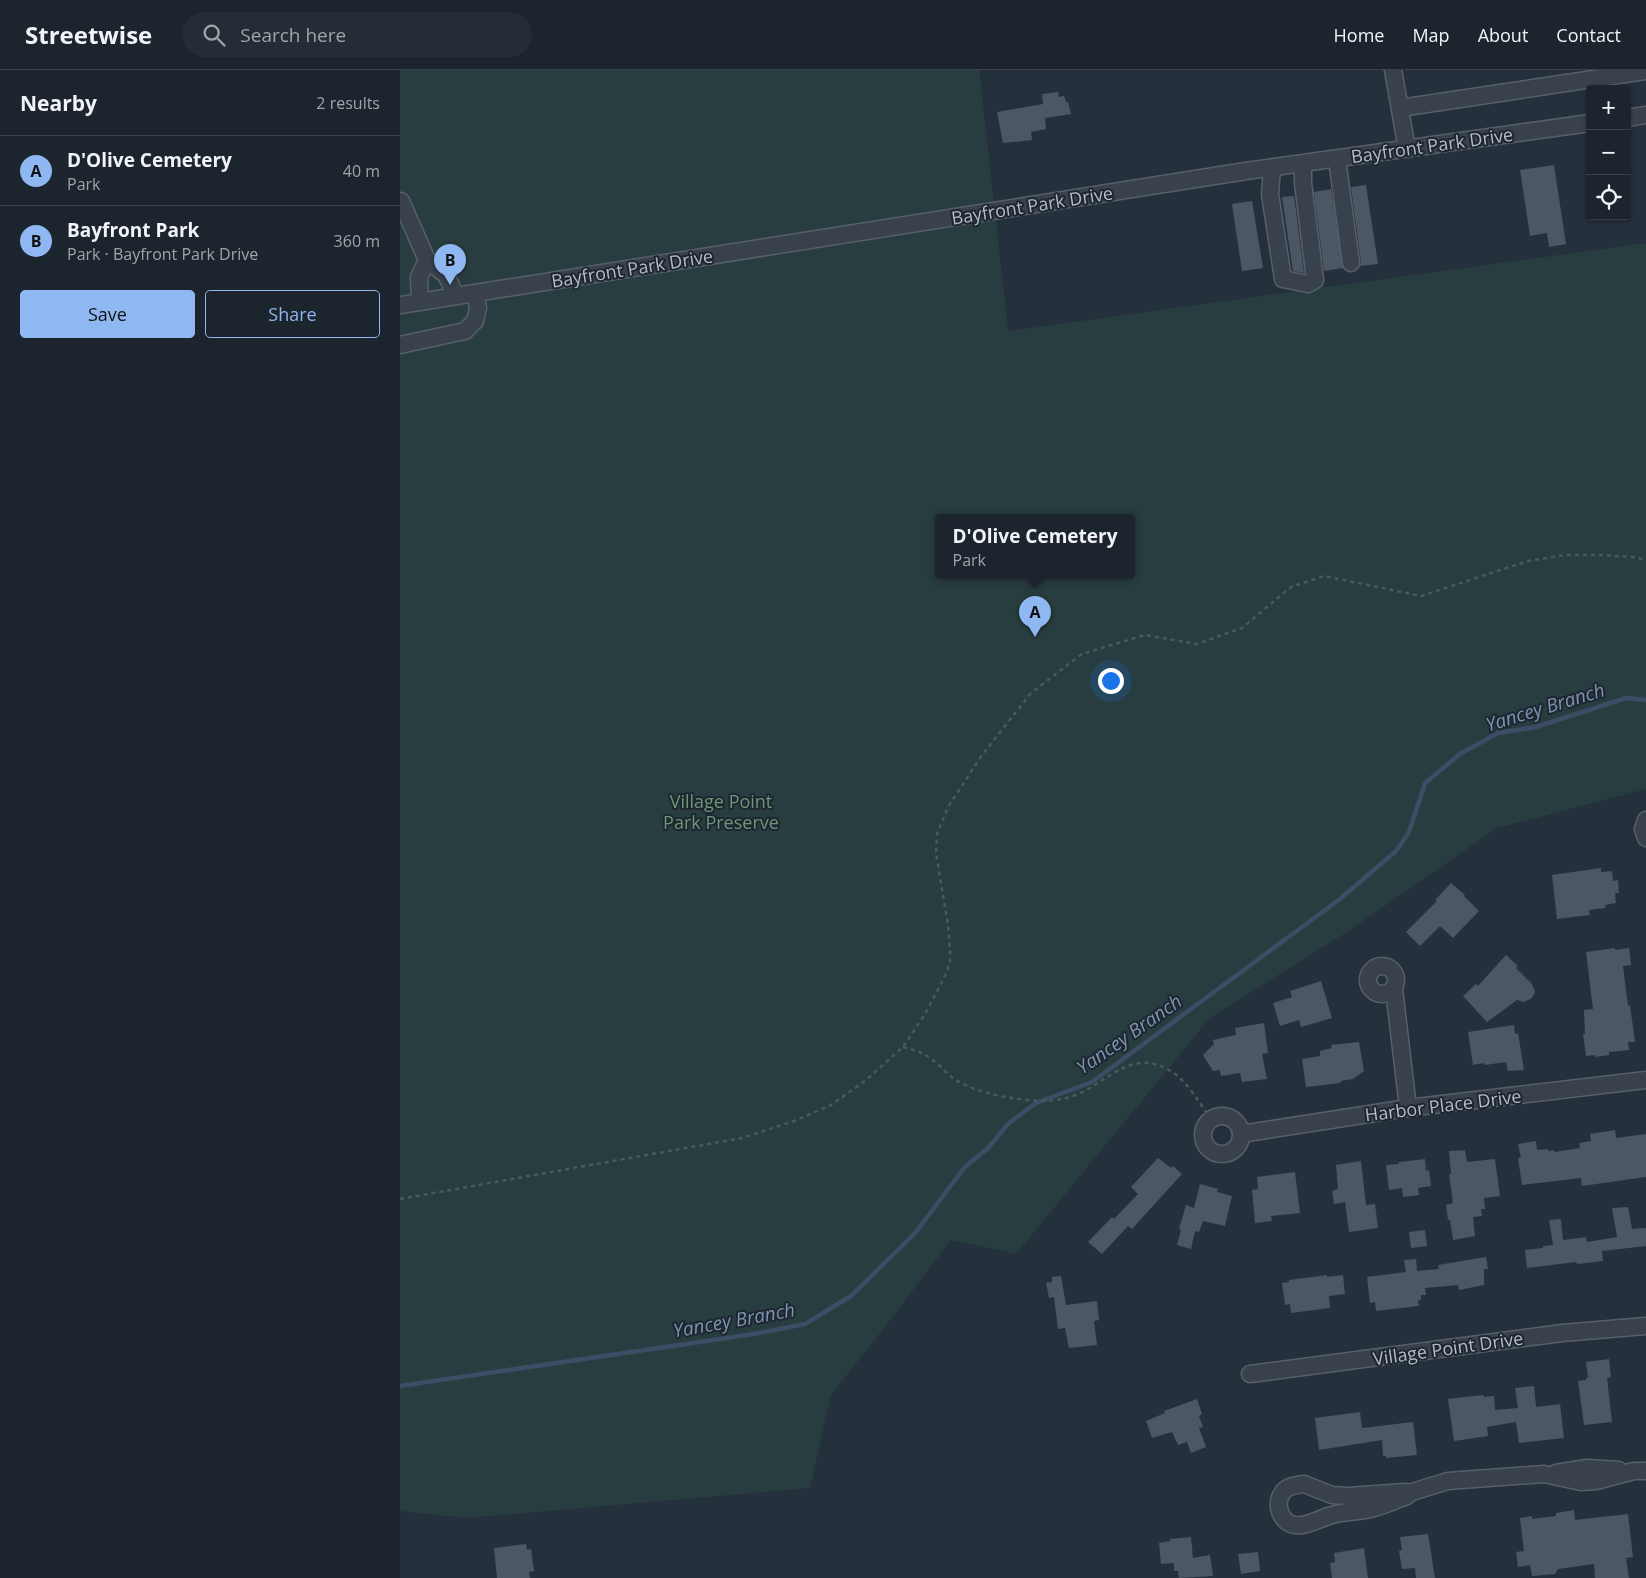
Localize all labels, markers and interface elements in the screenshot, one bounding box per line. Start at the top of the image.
search box [182,12,532,57]
text: Streetwise [25,18,152,51]
icon: search [200,21,228,49]
text: Search here [240,22,346,48]
text: Home [1334,23,1384,47]
text: Map [1412,23,1450,47]
text: About [1478,23,1528,47]
text: Contact [1556,23,1621,47]
map controls [1586,85,1631,220]
button: + [1586,85,1631,130]
text: Nearby [20,89,97,117]
text: 2 results [316,92,380,114]
street label: Bayfront Park Drive [1349,122,1515,168]
button: − [1586,130,1631,175]
text: D'Olive Cemetery [67,147,232,173]
text: A [30,160,42,182]
text: 40 m [343,160,380,182]
text: Park [67,173,100,195]
button: locate [1586,175,1631,220]
street label: Bayfront Park Drive [949,180,1115,230]
text: Bayfront Park [67,217,199,243]
text: B [31,230,41,252]
text: 360 m [334,230,380,252]
text: Park · Bayfront Park Drive [67,243,258,265]
street label: Bayfront Park Drive [549,243,715,293]
pin: B [434,244,466,285]
button: Save [20,290,195,338]
button: Share [205,290,380,338]
popup [935,514,1135,579]
text: D'Olive Cemetery [953,523,1117,549]
text: Park [953,549,986,571]
pin: A [1019,596,1051,637]
your location [1098,668,1124,694]
water label: Yancey Branch [1482,677,1608,737]
park label: Village Point Park Preserve [663,789,779,834]
water label: Yancey Branch [1071,988,1187,1080]
street label: Harbor Place Drive [1363,1084,1523,1126]
water label: Yancey Branch [671,1296,797,1344]
street label: Village Point Drive [1371,1326,1525,1370]

